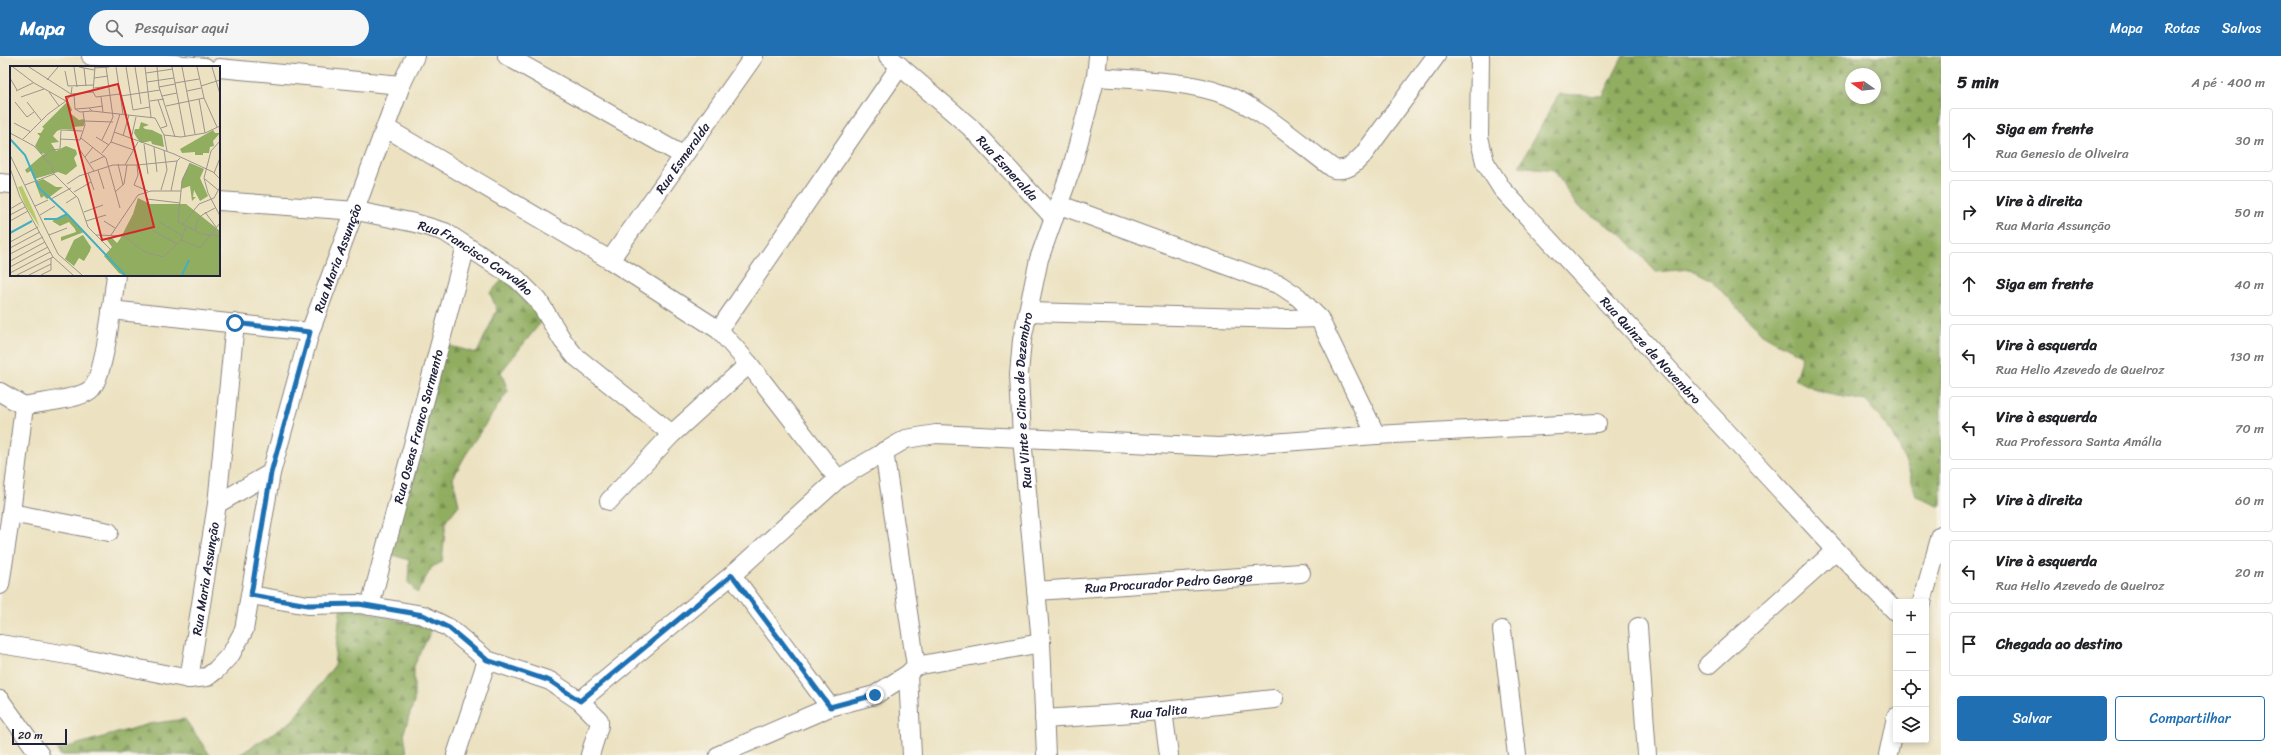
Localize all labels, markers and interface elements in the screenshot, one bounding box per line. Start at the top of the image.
search box [89,10,369,46]
text: Mapa [20,12,65,45]
text: Pesquisar aqui [135,15,229,41]
text: Mapa [2110,16,2143,41]
text: Rotas [2165,16,2200,41]
text: Salvos [2222,16,2261,41]
icon: search [103,17,125,39]
inset map [10,66,220,276]
text: 5 min [1957,67,1999,97]
north arrow [1845,68,1881,104]
text: A pé · 400 m [2191,71,2265,94]
text: Siga em frente [1996,116,2093,142]
street label: Rua Esmeralda [649,117,716,199]
street label: Rua Esmeralda [971,129,1045,207]
icon: ahead [1958,129,1980,151]
text: 30 m [2235,129,2264,152]
text: Rua Genesio de Oliveira [1996,142,2129,165]
text: Vire à direita [1996,188,2082,214]
street label: Rua Maria Assunção [307,200,368,316]
icon: right [1958,201,1980,223]
text: 50 m [2234,201,2264,224]
street label: Rua Francisco Carvalho [415,213,539,301]
text: Rua Maria Assunção [1996,214,2111,237]
text: Siga em frente [1996,271,2093,297]
icon: ahead [1958,273,1980,295]
text: 40 m [2234,273,2264,296]
street label: Rua Quinze de Novembro [1595,291,1708,410]
street label: Rua Vinte e Cinco de Dezembro [1007,310,1039,489]
route start [226,314,244,332]
text: Vire à esquerda [1996,332,2097,358]
icon: left [1958,345,1980,367]
text: 130 m [2230,345,2264,368]
street label: Rua Oseas Franco Sarmento [386,346,450,506]
text: Rua Helio Azevedo de Queiroz [1996,358,2164,381]
text: Vire à esquerda [1996,404,2097,430]
icon: left [1958,417,1980,439]
text: 70 m [2235,417,2264,440]
text: Rua Professora Santa Amália [1996,430,2162,453]
text: Vire à direita [1996,487,2082,513]
icon: right [1958,489,1980,511]
text: 60 m [2235,489,2264,512]
street label: Rua Maria Assunção [185,520,226,637]
text: Vire à esquerda [1996,548,2097,574]
icon: left [1958,561,1980,583]
text: 20 m [2235,561,2264,584]
street label: Rua Procurador Pedro George [1084,565,1254,599]
text: Rua Helio Azevedo de Queiroz [1996,574,2164,597]
map controls [1893,599,1929,743]
button: + [1893,599,1929,635]
text: Chegada ao destino [1996,631,2122,657]
icon: arrive [1958,633,1980,655]
button: − [1893,635,1929,671]
button: locate [1893,671,1929,707]
route end [866,686,884,704]
button: Salvar [1957,696,2107,741]
button: Compartilhar [2115,696,2265,741]
street label: Rua Talita [1130,697,1189,725]
button: layers [1893,707,1929,743]
text: 20 m [18,726,43,745]
scale bar [12,727,67,746]

